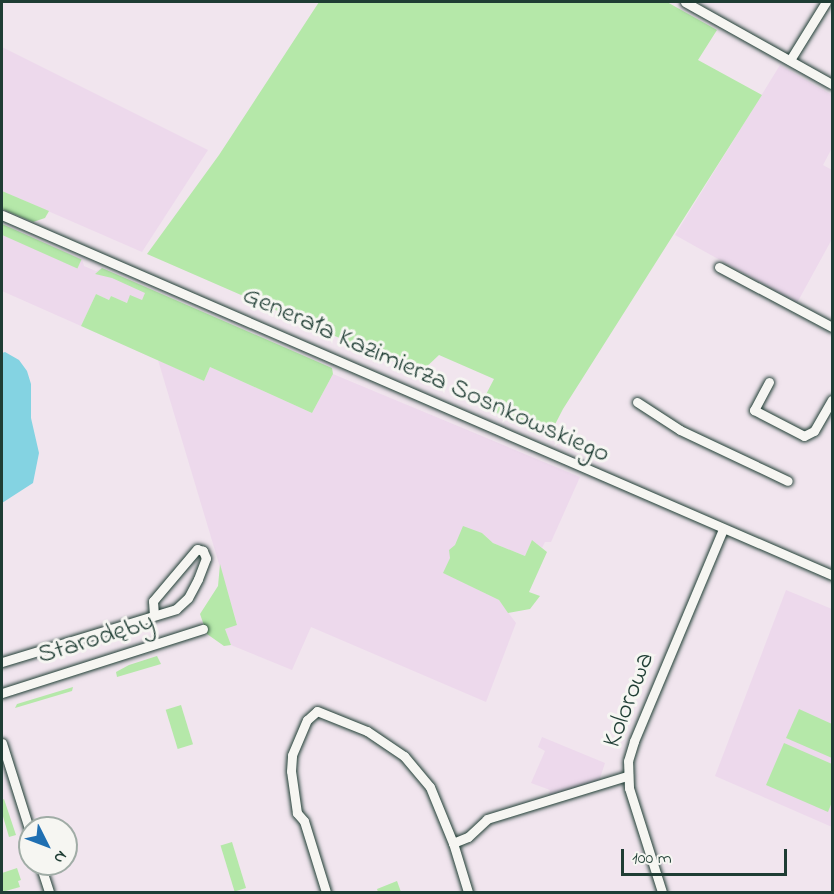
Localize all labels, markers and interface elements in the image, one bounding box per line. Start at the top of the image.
street label: Generała Kazimierza Sosnkowskiego [237,279,615,471]
street label: Starodęby [34,606,158,672]
street label: Kolorowa [596,648,662,752]
north arrow [18,816,78,876]
scale bar [624,837,790,875]
text: N [47,845,72,869]
text: 100 m [632,846,672,872]

